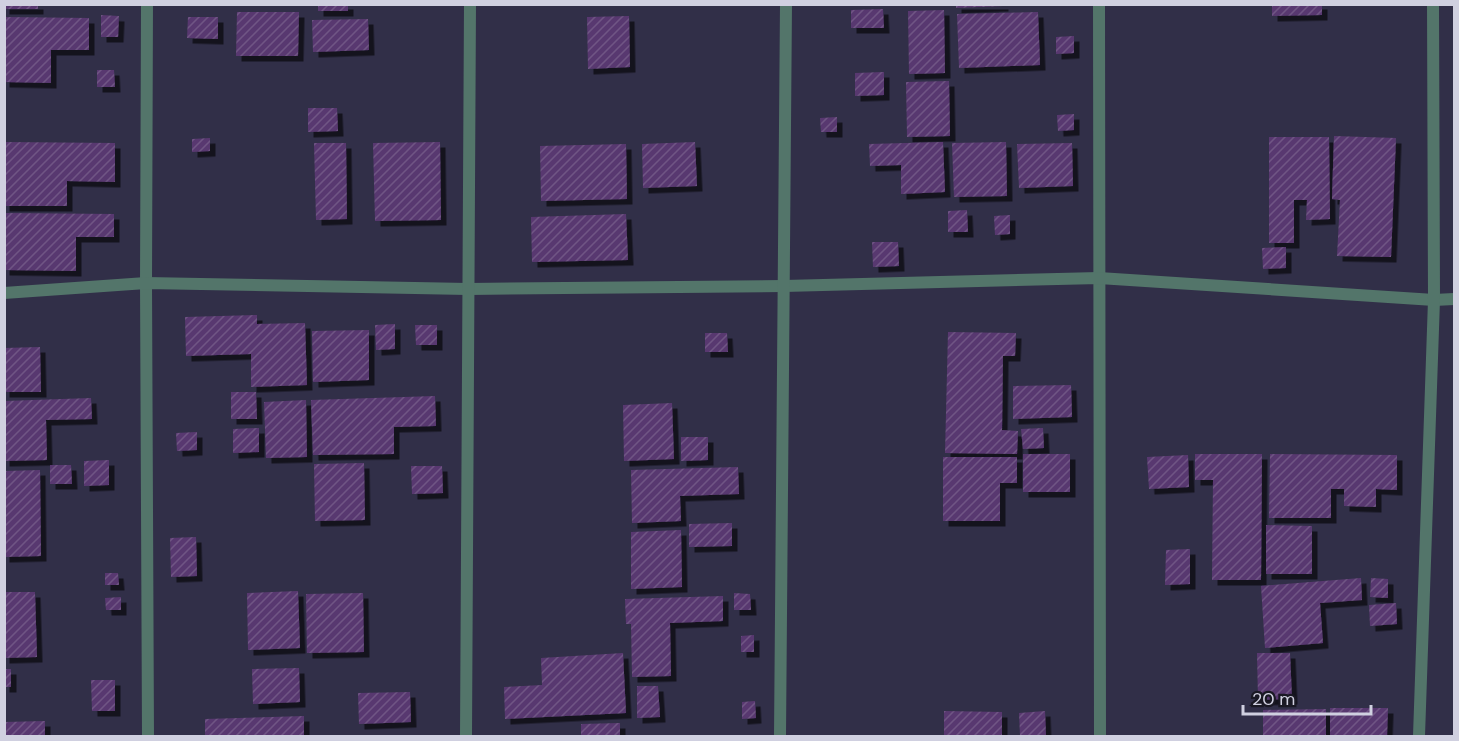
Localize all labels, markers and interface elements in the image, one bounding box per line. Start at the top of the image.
scale bar [1243,678,1370,716]
text: 20 m [1252,687,1295,711]

